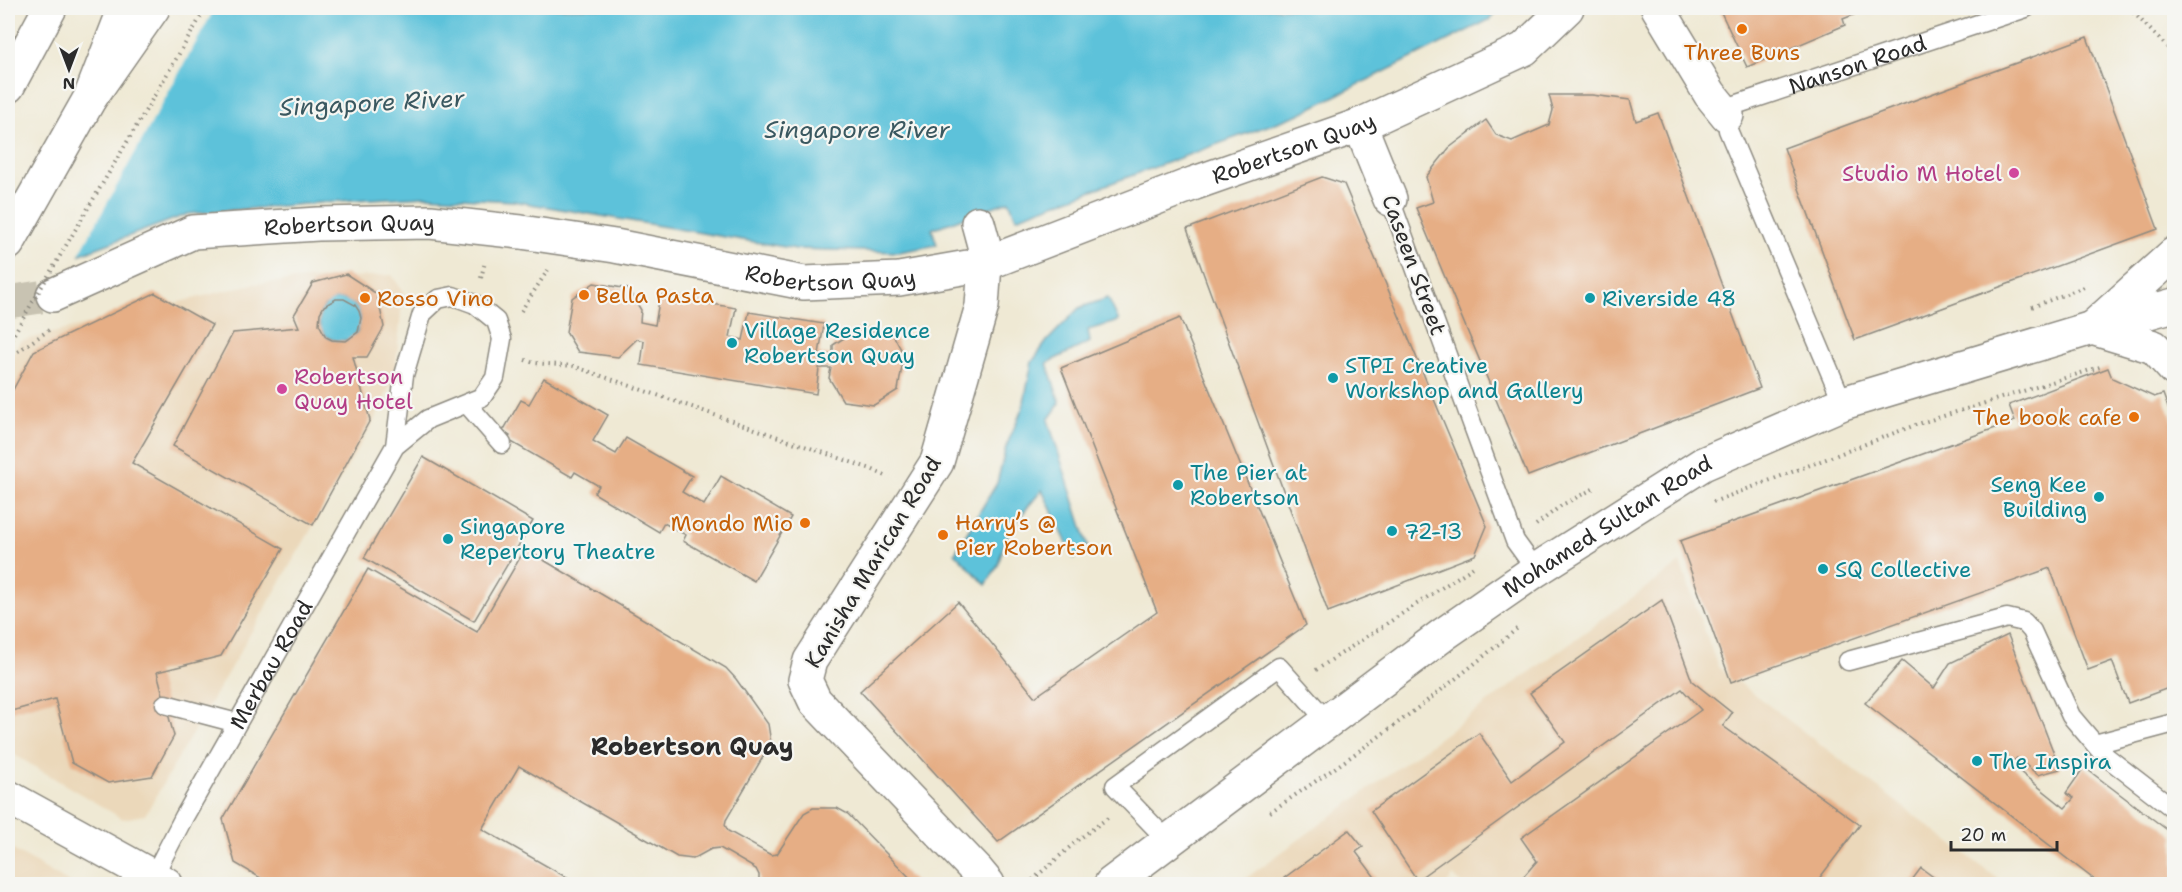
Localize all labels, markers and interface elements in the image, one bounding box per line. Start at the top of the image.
marker: Three Buns [1735,22,1749,36]
street label: Nanson Road [1785,28,1930,101]
place label: Three Buns [1683,38,1801,67]
north arrow [39,39,99,99]
text: N [63,73,75,94]
water label: Singapore River [278,82,466,124]
street label: Robertson Quay [1208,105,1380,190]
water label: Singapore River [764,114,950,146]
place label: Studio M Hotel [1842,159,2002,188]
marker: Studio M Hotel [2007,166,2021,180]
street label: Caseen Street [1375,191,1453,339]
street label: Robertson Quay [263,207,435,242]
street label: Robertson Quay [743,257,918,298]
place label: Bella Pasta [596,281,714,310]
place label: Rosso Vino [377,284,494,313]
place label: Riverside 48 [1602,284,1736,313]
marker: Bella Pasta [577,288,591,302]
marker: Rosso Vino [358,291,372,305]
marker: Riverside 48 [1583,291,1597,305]
place label: Village Residence Robertson Quay [744,316,930,370]
marker: Village Residence Robertson Quay [725,336,739,350]
place label: STPI Creative Workshop and Gallery [1345,351,1584,405]
place label: Robertson Quay Hotel [294,362,413,416]
marker: STPI Creative Workshop and Gallery [1326,371,1340,385]
marker: Robertson Quay Hotel [275,382,289,396]
place label: The book cafe [1973,403,2122,432]
marker: The book cafe [2127,410,2141,424]
street label: Mohamed Sultan Road [1496,448,1716,604]
street label: Kanisha Marican Road [798,451,948,673]
place label: The Pier at Robertson [1190,458,1308,512]
place label: Seng Kee Building [1990,470,2087,524]
marker: The Pier at Robertson [1171,478,1185,492]
marker: Seng Kee Building [2092,490,2106,504]
place label: Harry’s @ Pier Robertson [955,508,1113,562]
place label: Mondo Mio [671,509,793,538]
place label: Singapore Repertory Theatre [460,512,656,566]
marker: Mondo Mio [798,516,812,530]
place label: 72-13 [1404,517,1463,546]
marker: 72-13 [1385,524,1399,538]
marker: Harry’s @ Pier Robertson [936,528,950,542]
marker: Singapore Repertory Theatre [441,532,455,546]
place label: SQ Collective [1835,555,1971,584]
marker: SQ Collective [1816,562,1830,576]
street label: Merbau Road [222,594,319,734]
district label: Robertson Quay [591,731,793,763]
place label: The Inspira [1989,747,2112,776]
marker: The Inspira [1970,754,1984,768]
scale bar [1951,814,2058,852]
text: 20 m [1960,823,2006,847]

